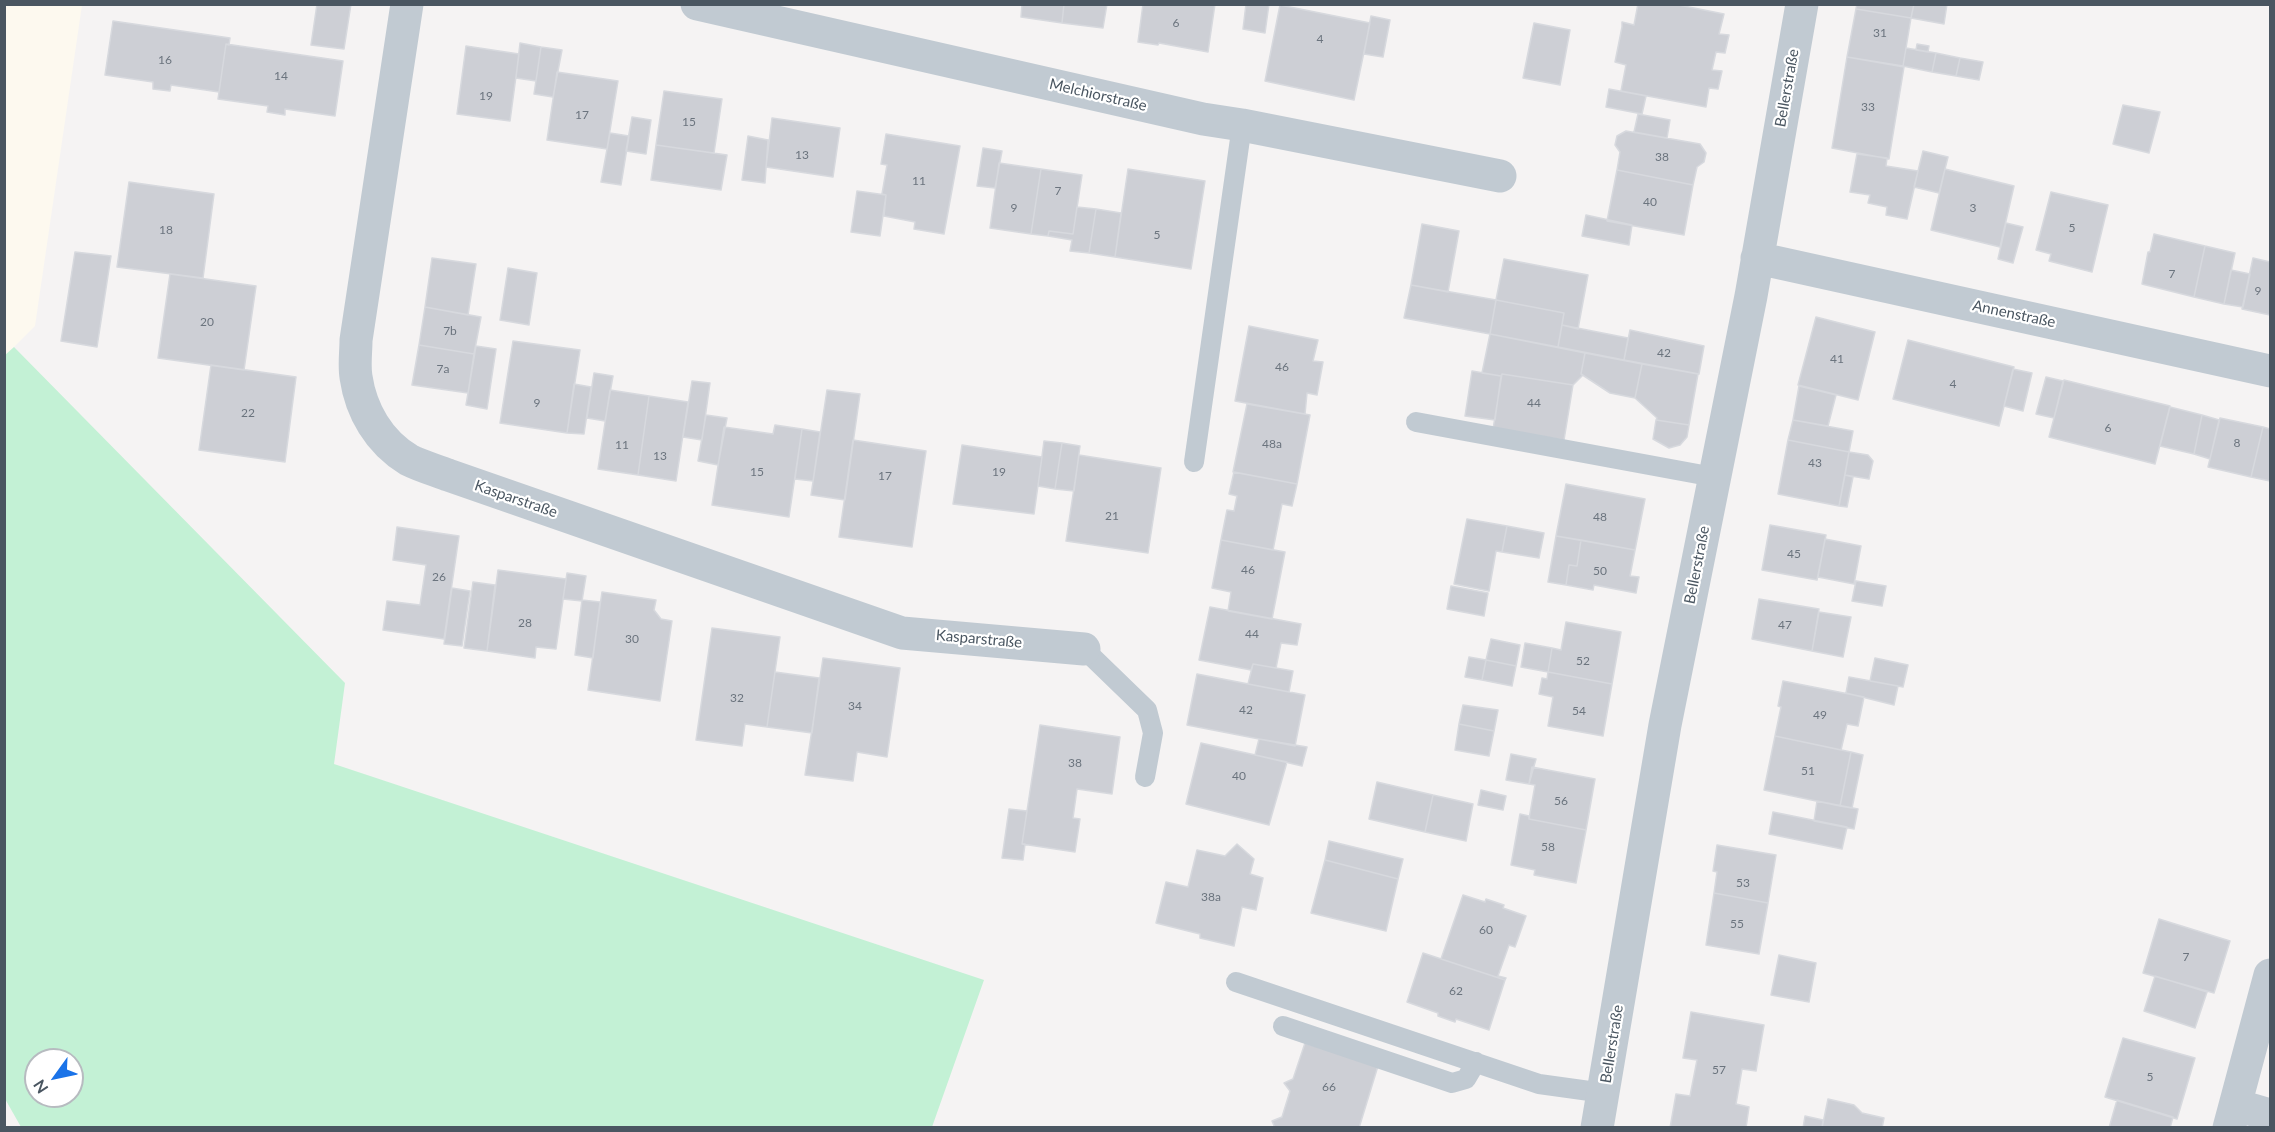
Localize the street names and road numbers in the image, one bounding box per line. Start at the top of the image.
street label: Bellerstraße [1771,47,1803,129]
street label: Melchiorstraße [1048,75,1148,115]
street label: Annenstraße [1971,296,2057,332]
street label: Kasparstraße [472,476,560,522]
street label: Bellerstraße [1681,524,1713,606]
street label: Kasparstraße [935,626,1023,652]
street label: Bellerstraße [1597,1003,1627,1085]

